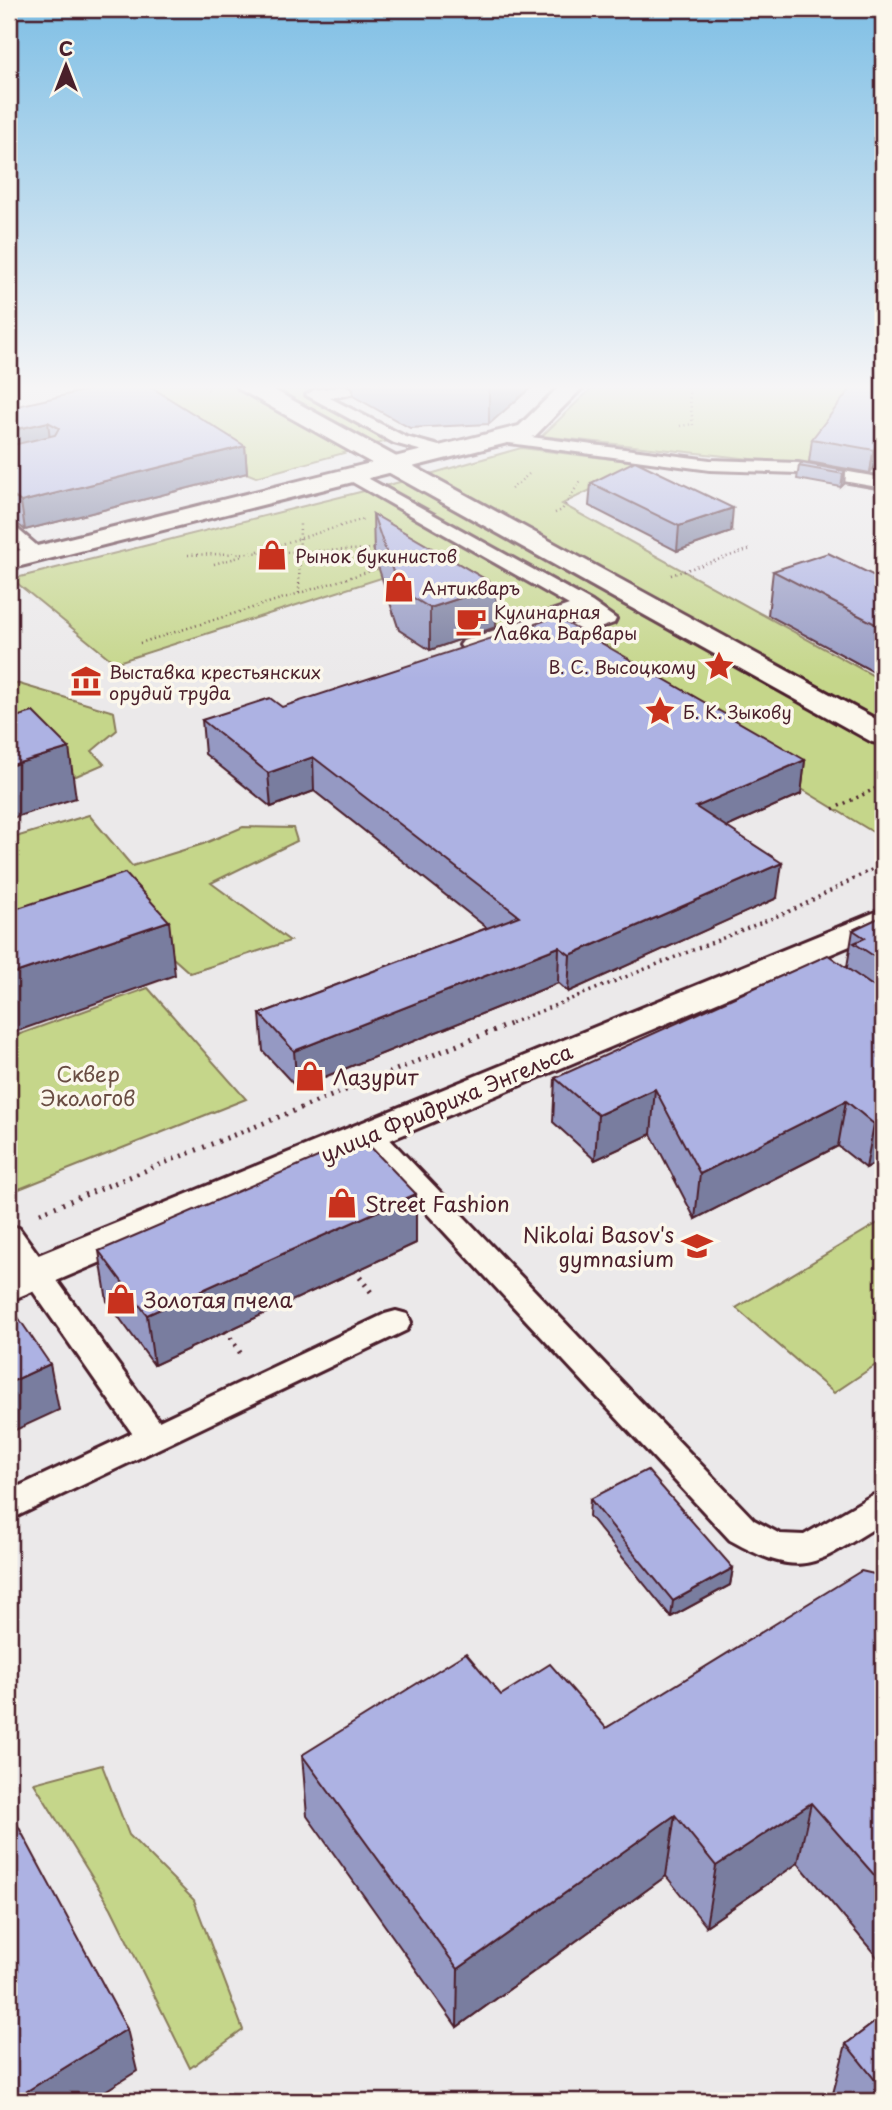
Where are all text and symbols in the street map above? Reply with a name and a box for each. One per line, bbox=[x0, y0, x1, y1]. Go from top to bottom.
north arrow bbox=[32, 32, 102, 102]
text: С bbox=[59, 34, 73, 62]
shop icon: Рынок букинистов bbox=[255, 538, 289, 572]
place label: Рынок букинистов bbox=[295, 542, 457, 569]
shop icon: Антикваръ bbox=[382, 570, 416, 604]
place label: Антикваръ bbox=[422, 574, 520, 601]
place label: Кулинарная Лавка Варвары bbox=[494, 598, 637, 646]
cafe icon: Кулинарная Лавка Варвары bbox=[454, 604, 488, 638]
place icon: В. С. Высоцкому bbox=[702, 649, 736, 683]
place label: В. С. Высоцкому bbox=[548, 653, 696, 680]
place label: Выставка крестьянских орудий труда bbox=[109, 658, 321, 706]
museum icon: Выставка крестьянских орудий труда bbox=[69, 664, 103, 698]
place icon: Б. К. Зыкову bbox=[643, 694, 677, 728]
place label: Б. К. Зыкову bbox=[683, 698, 792, 725]
street label: улица Фридриха Энгельса bbox=[315, 1034, 577, 1170]
park label: Сквер Экологов bbox=[41, 1057, 135, 1113]
shop icon: Лазурит bbox=[293, 1059, 327, 1093]
place label: Лазурит bbox=[333, 1060, 419, 1092]
shop icon: Street Fashion bbox=[325, 1186, 359, 1220]
place label: Street Fashion bbox=[365, 1187, 510, 1219]
place label: Nikolai Basov's gymnasium bbox=[523, 1218, 674, 1274]
school or university icon: Nikolai Basov's gymnasium bbox=[680, 1229, 714, 1263]
shop icon: Золотая пчела bbox=[104, 1282, 138, 1316]
place label: Золотая пчела bbox=[144, 1283, 292, 1315]

